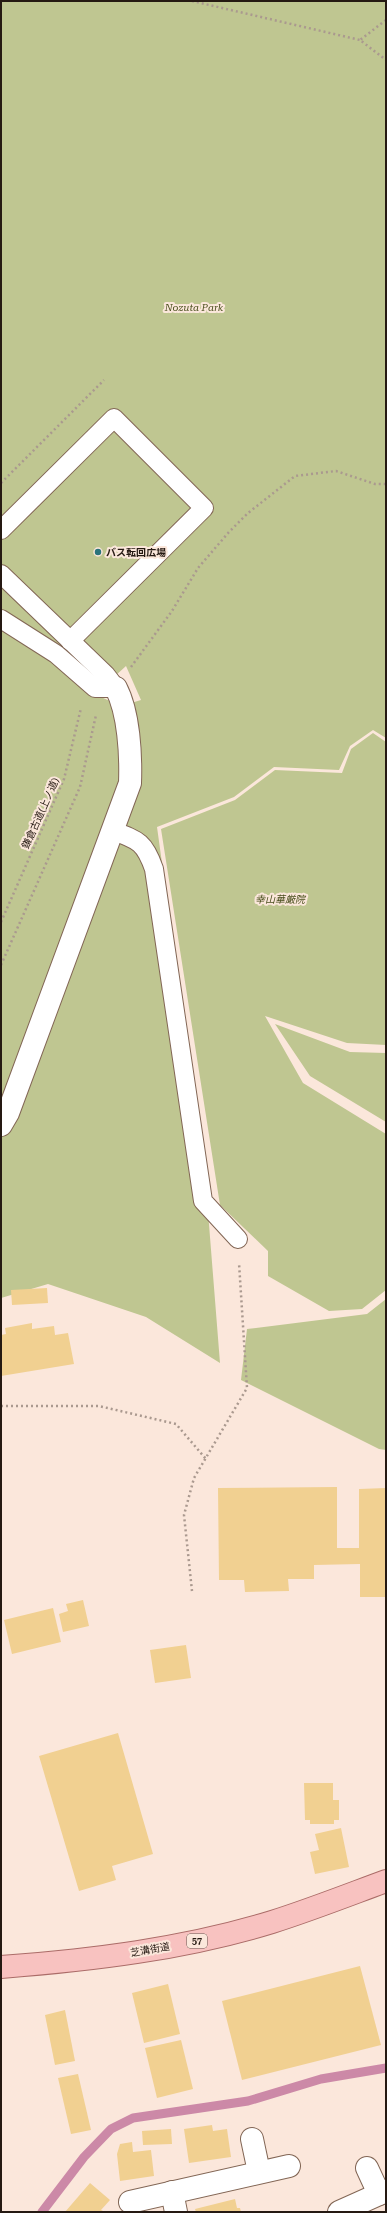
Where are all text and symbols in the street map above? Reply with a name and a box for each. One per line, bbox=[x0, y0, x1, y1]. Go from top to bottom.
park label: Nozuta Park bbox=[164, 302, 224, 313]
marker: バス転回広場 bbox=[93, 547, 103, 557]
place label: バス転回広場 bbox=[106, 547, 166, 558]
street label: 鎌倉古道(上ノ道) bbox=[20, 776, 61, 850]
park label: 幸山華厳院 bbox=[255, 894, 307, 905]
road number: 57 bbox=[187, 1934, 207, 1948]
street label: 芝溝街道 bbox=[129, 1941, 171, 1958]

